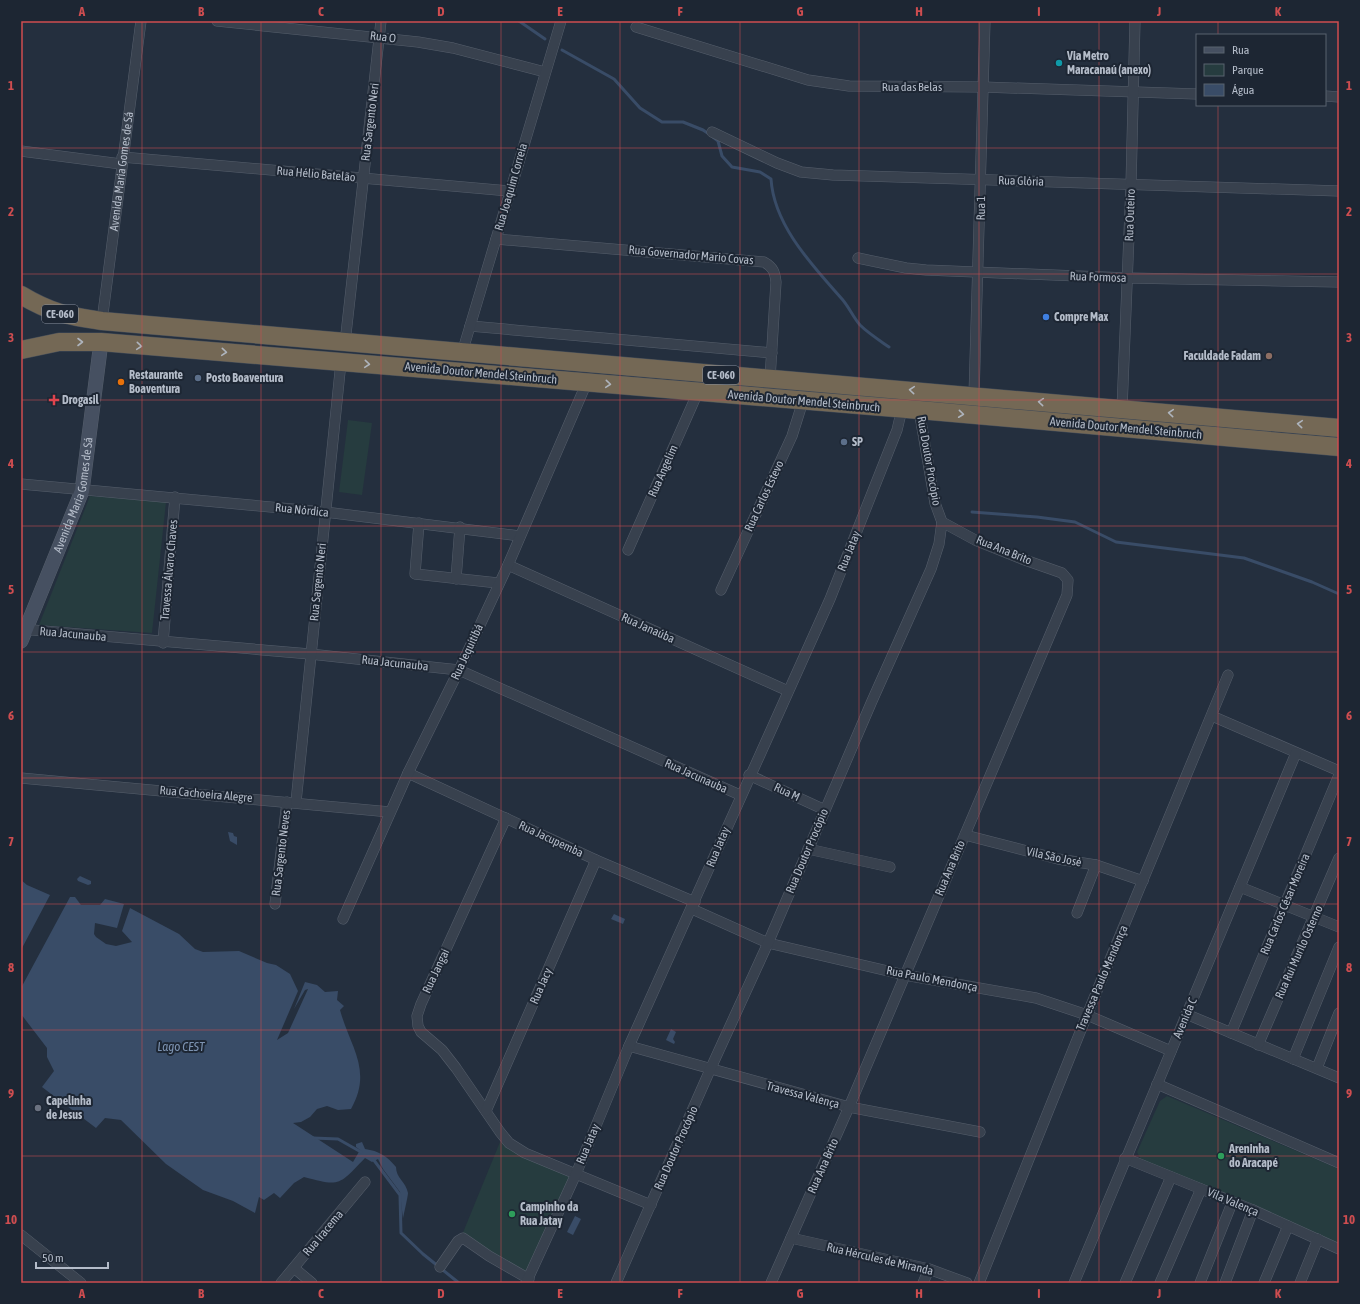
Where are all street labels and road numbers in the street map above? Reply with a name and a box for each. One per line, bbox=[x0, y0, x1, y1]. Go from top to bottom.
street label: Rua O bbox=[369, 28, 397, 46]
street label: Rua das Belas bbox=[882, 80, 942, 94]
street label: Rua Sargento Neri bbox=[358, 82, 382, 162]
street label: Avenida Maria Gomes de Sá bbox=[107, 111, 136, 232]
street label: Rua Joaquim Correia bbox=[492, 142, 530, 232]
street label: Rua Hélio Batelão bbox=[276, 164, 356, 184]
street label: Rua Glória bbox=[998, 173, 1044, 189]
street label: Rua Outeiro bbox=[1122, 188, 1138, 242]
street label: Rua 1 bbox=[974, 195, 988, 220]
street label: Rua Governador Mario Covas bbox=[628, 243, 754, 267]
street label: Rua Formosa bbox=[1069, 269, 1127, 285]
road number: CE-060 bbox=[42, 305, 78, 323]
street label: Avenida Doutor Mendel Steinbruch bbox=[404, 359, 558, 387]
road number: CE-060 bbox=[703, 366, 739, 384]
street label: Avenida Doutor Mendel Steinbruch bbox=[727, 387, 881, 415]
street label: Avenida Doutor Mendel Steinbruch bbox=[1049, 414, 1203, 442]
street label: Rua Doutor Procópio bbox=[914, 415, 944, 507]
street label: Avenida Maria Gomes de Sá bbox=[51, 436, 96, 555]
street label: Rua Angelim bbox=[645, 443, 681, 499]
street label: Rua Carlos Estevo bbox=[741, 458, 787, 534]
street label: Rua Nórdica bbox=[275, 500, 329, 520]
street label: Travessa Álvaro Chaves bbox=[158, 519, 180, 621]
street label: Rua Jatay bbox=[835, 529, 863, 573]
street label: Rua Ana Brito bbox=[974, 532, 1034, 568]
street label: Rua Sargento Neri bbox=[307, 542, 329, 622]
street label: Rua Janaúba bbox=[619, 610, 677, 646]
street label: Rua Jequitibá bbox=[448, 622, 486, 682]
street label: Rua Jacunauba bbox=[39, 624, 107, 644]
street label: Rua Jacunauba bbox=[361, 653, 429, 673]
street label: Rua Jacunauba bbox=[662, 756, 730, 796]
street label: Rua M bbox=[772, 780, 802, 804]
street label: Rua Cachoeira Alegre bbox=[159, 783, 253, 805]
street label: Rua Doutor Procópio bbox=[783, 806, 831, 895]
street label: Rua Sargento Neves bbox=[269, 809, 293, 897]
street label: Rua Jacupemba bbox=[516, 818, 586, 860]
street label: Rua Jatay bbox=[703, 825, 733, 869]
street label: Rua Ana Brito bbox=[932, 838, 968, 898]
street label: Vila São Josè bbox=[1025, 844, 1083, 870]
street label: Rua Carlos César Moreira bbox=[1257, 851, 1313, 957]
street label: Rua Rui Murilo Osterno bbox=[1272, 903, 1326, 1001]
street label: Travessa Paulo Mendonça bbox=[1073, 923, 1131, 1033]
street label: Rua Jangai bbox=[420, 947, 452, 995]
street label: Rua Paulo Mendonça bbox=[885, 963, 979, 995]
street label: Rua Jacy bbox=[527, 966, 555, 1006]
street label: Avenida C bbox=[1170, 995, 1200, 1041]
street label: Travessa Valença bbox=[765, 1079, 841, 1111]
street label: Rua Doutor Procópio bbox=[651, 1103, 701, 1192]
street label: Rua Jatay bbox=[573, 1122, 603, 1166]
street label: Rua Ana Brito bbox=[805, 1136, 842, 1196]
street label: Vila Valença bbox=[1205, 1185, 1261, 1219]
street label: Rua Iracema bbox=[300, 1207, 346, 1259]
street label: Rua Hércules de Miranda bbox=[825, 1240, 935, 1278]

